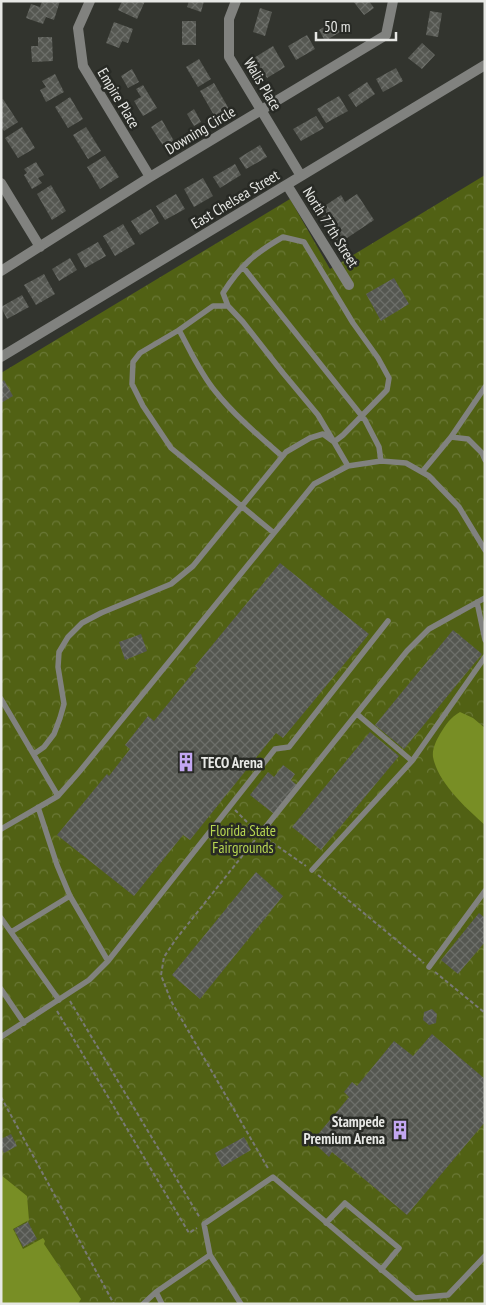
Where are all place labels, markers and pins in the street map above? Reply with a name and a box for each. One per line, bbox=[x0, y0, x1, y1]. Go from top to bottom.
building icon: TECO Arena bbox=[175, 751, 197, 773]
place label: TECO Arena bbox=[201, 753, 263, 772]
place label: Stampede Premium Arena bbox=[304, 1112, 385, 1148]
building icon: Stampede Premium Arena bbox=[389, 1119, 411, 1141]

